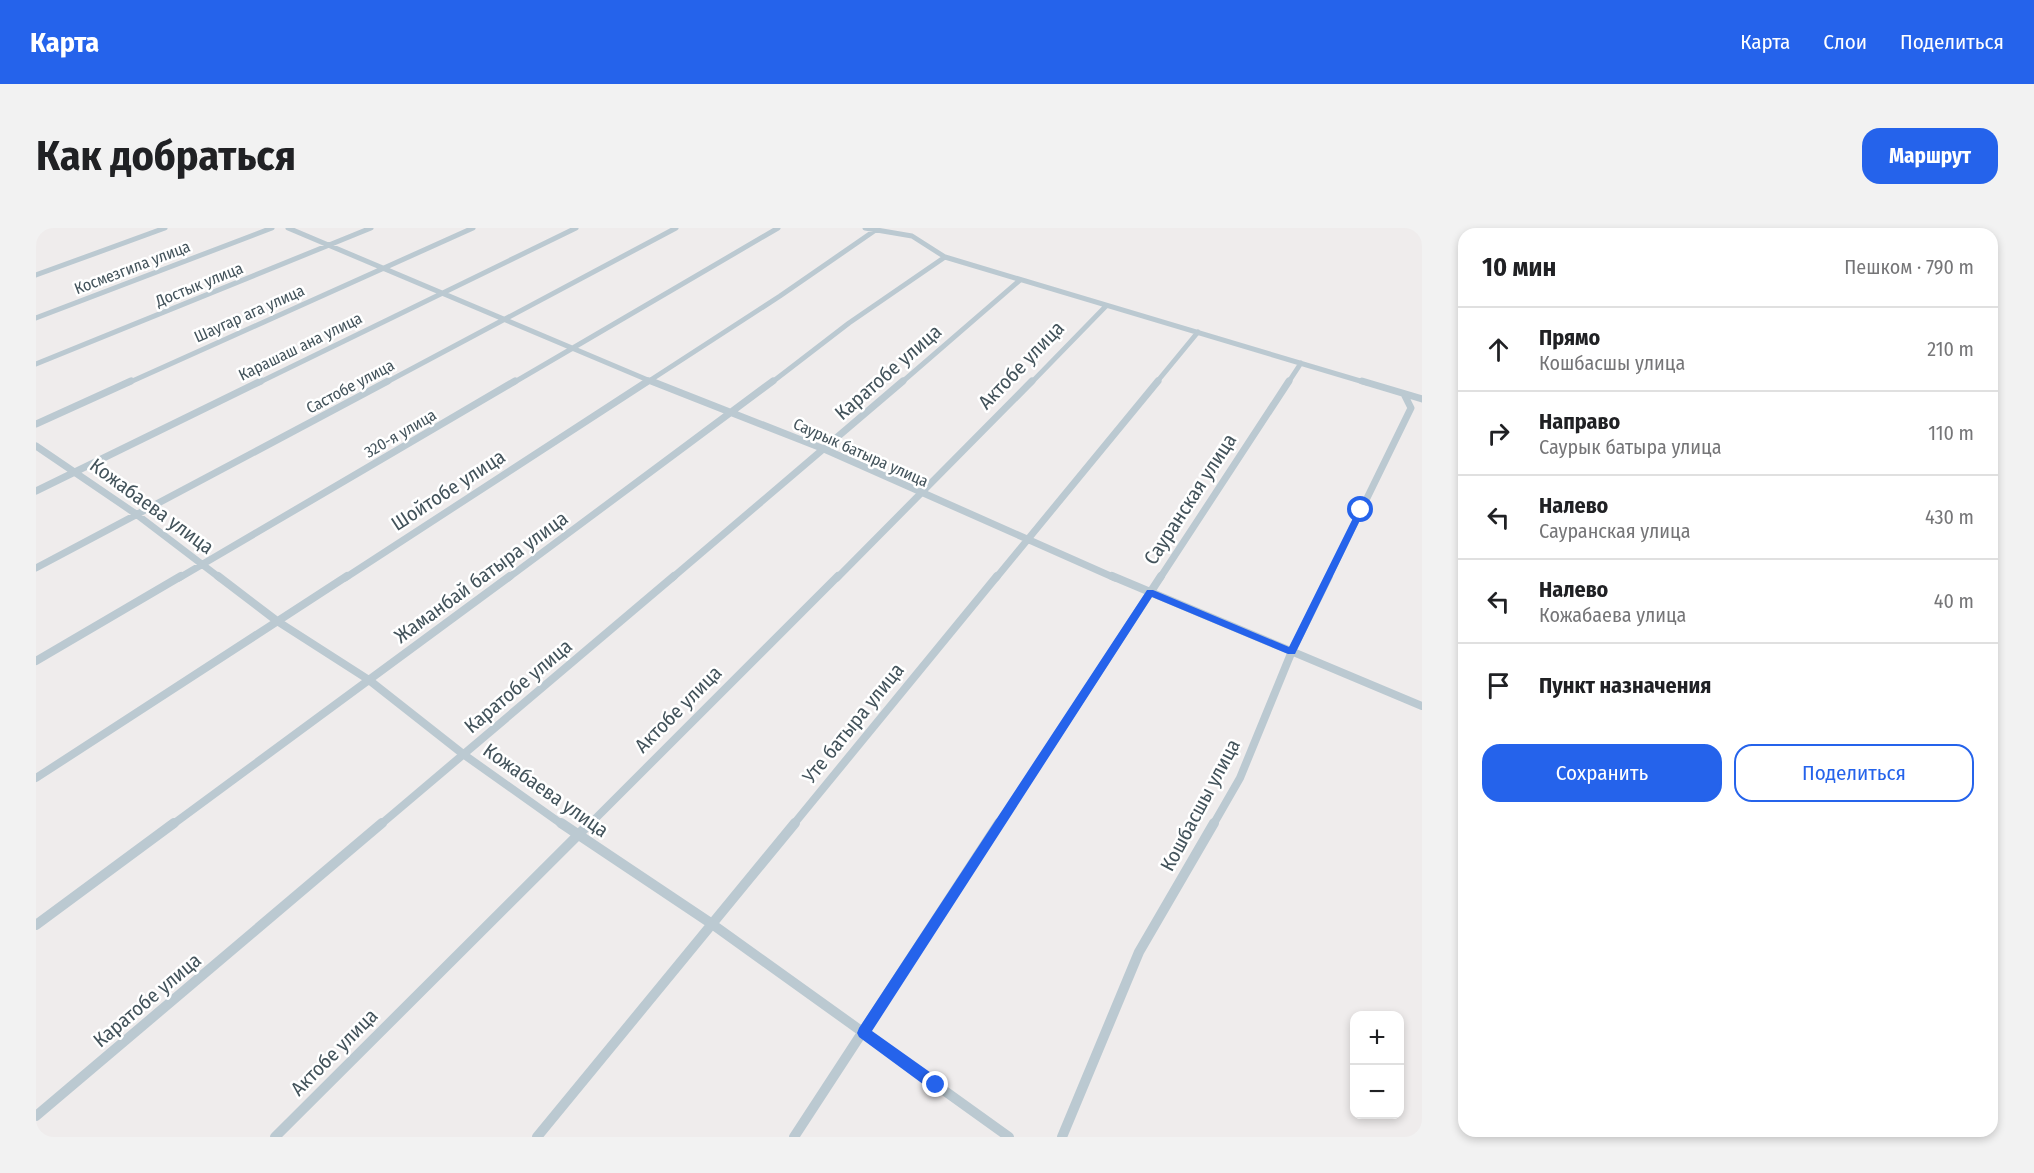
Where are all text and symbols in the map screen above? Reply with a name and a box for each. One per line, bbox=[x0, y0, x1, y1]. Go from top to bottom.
text: Карта bbox=[30, 26, 99, 59]
text: Карта bbox=[1740, 29, 1790, 55]
text: Слои bbox=[1823, 29, 1867, 55]
text: Поделиться bbox=[1900, 29, 2004, 55]
button: Маршрут bbox=[1862, 128, 1998, 184]
text: Как добраться bbox=[36, 131, 296, 181]
street label: Космезгила улица bbox=[72, 237, 193, 298]
text: 10 мин bbox=[1482, 252, 1556, 283]
text: Пешком · 790 m bbox=[1844, 255, 1974, 279]
street label: Достык улица bbox=[152, 258, 246, 311]
street label: Шаугар ага улица bbox=[191, 281, 307, 346]
street label: Карашаш ана улица bbox=[235, 308, 365, 385]
street label: Актобе улица bbox=[973, 316, 1069, 414]
street label: Каратобе улица bbox=[830, 319, 946, 425]
text: Прямо bbox=[1539, 324, 1600, 351]
icon: ahead bbox=[1482, 333, 1515, 366]
text: 210 m bbox=[1927, 337, 1974, 361]
text: Кошбасшы улица bbox=[1539, 351, 1685, 375]
street label: Састобе улица bbox=[303, 355, 398, 418]
street label: 320-я улица bbox=[361, 405, 440, 462]
text: Направо bbox=[1539, 408, 1620, 435]
street label: Саурык батыра улица bbox=[790, 414, 931, 491]
icon: right bbox=[1482, 417, 1515, 450]
text: 110 m bbox=[1928, 421, 1974, 445]
street label: Сауранская улица bbox=[1139, 429, 1241, 569]
text: Саурык батыра улица bbox=[1539, 435, 1721, 459]
street label: Шойтобе улица bbox=[387, 444, 509, 536]
street label: Кожабаева улица bbox=[85, 453, 219, 559]
text: Налево bbox=[1539, 492, 1608, 519]
route start bbox=[1347, 496, 1373, 522]
icon: left bbox=[1482, 501, 1515, 534]
text: 430 m bbox=[1925, 505, 1974, 529]
street label: Жаманбай батыра улица bbox=[390, 506, 572, 648]
text: Сауранская улица bbox=[1539, 519, 1690, 543]
text: Налево bbox=[1539, 576, 1608, 603]
icon: left bbox=[1482, 585, 1515, 618]
text: 40 m bbox=[1934, 589, 1974, 613]
text: Кожабаева улица bbox=[1539, 603, 1686, 627]
street label: Каратобе улица bbox=[459, 634, 577, 738]
street label: Уте батыра улица bbox=[797, 658, 909, 789]
street label: Актобе улица bbox=[630, 661, 726, 757]
icon: arrive bbox=[1482, 669, 1515, 702]
text: Пункт назначения bbox=[1539, 672, 1711, 699]
street label: Кошбасшы улица bbox=[1155, 735, 1245, 875]
street label: Кожабаева улица bbox=[479, 738, 613, 842]
button: Сохранить bbox=[1482, 744, 1722, 802]
button: Поделиться bbox=[1734, 744, 1974, 802]
street label: Каратобе улица bbox=[88, 948, 206, 1052]
street label: Актобе улица bbox=[286, 1004, 382, 1100]
map controls bbox=[1350, 1011, 1404, 1119]
button: + bbox=[1350, 1011, 1404, 1065]
button: − bbox=[1350, 1065, 1404, 1119]
route end bbox=[922, 1071, 948, 1097]

